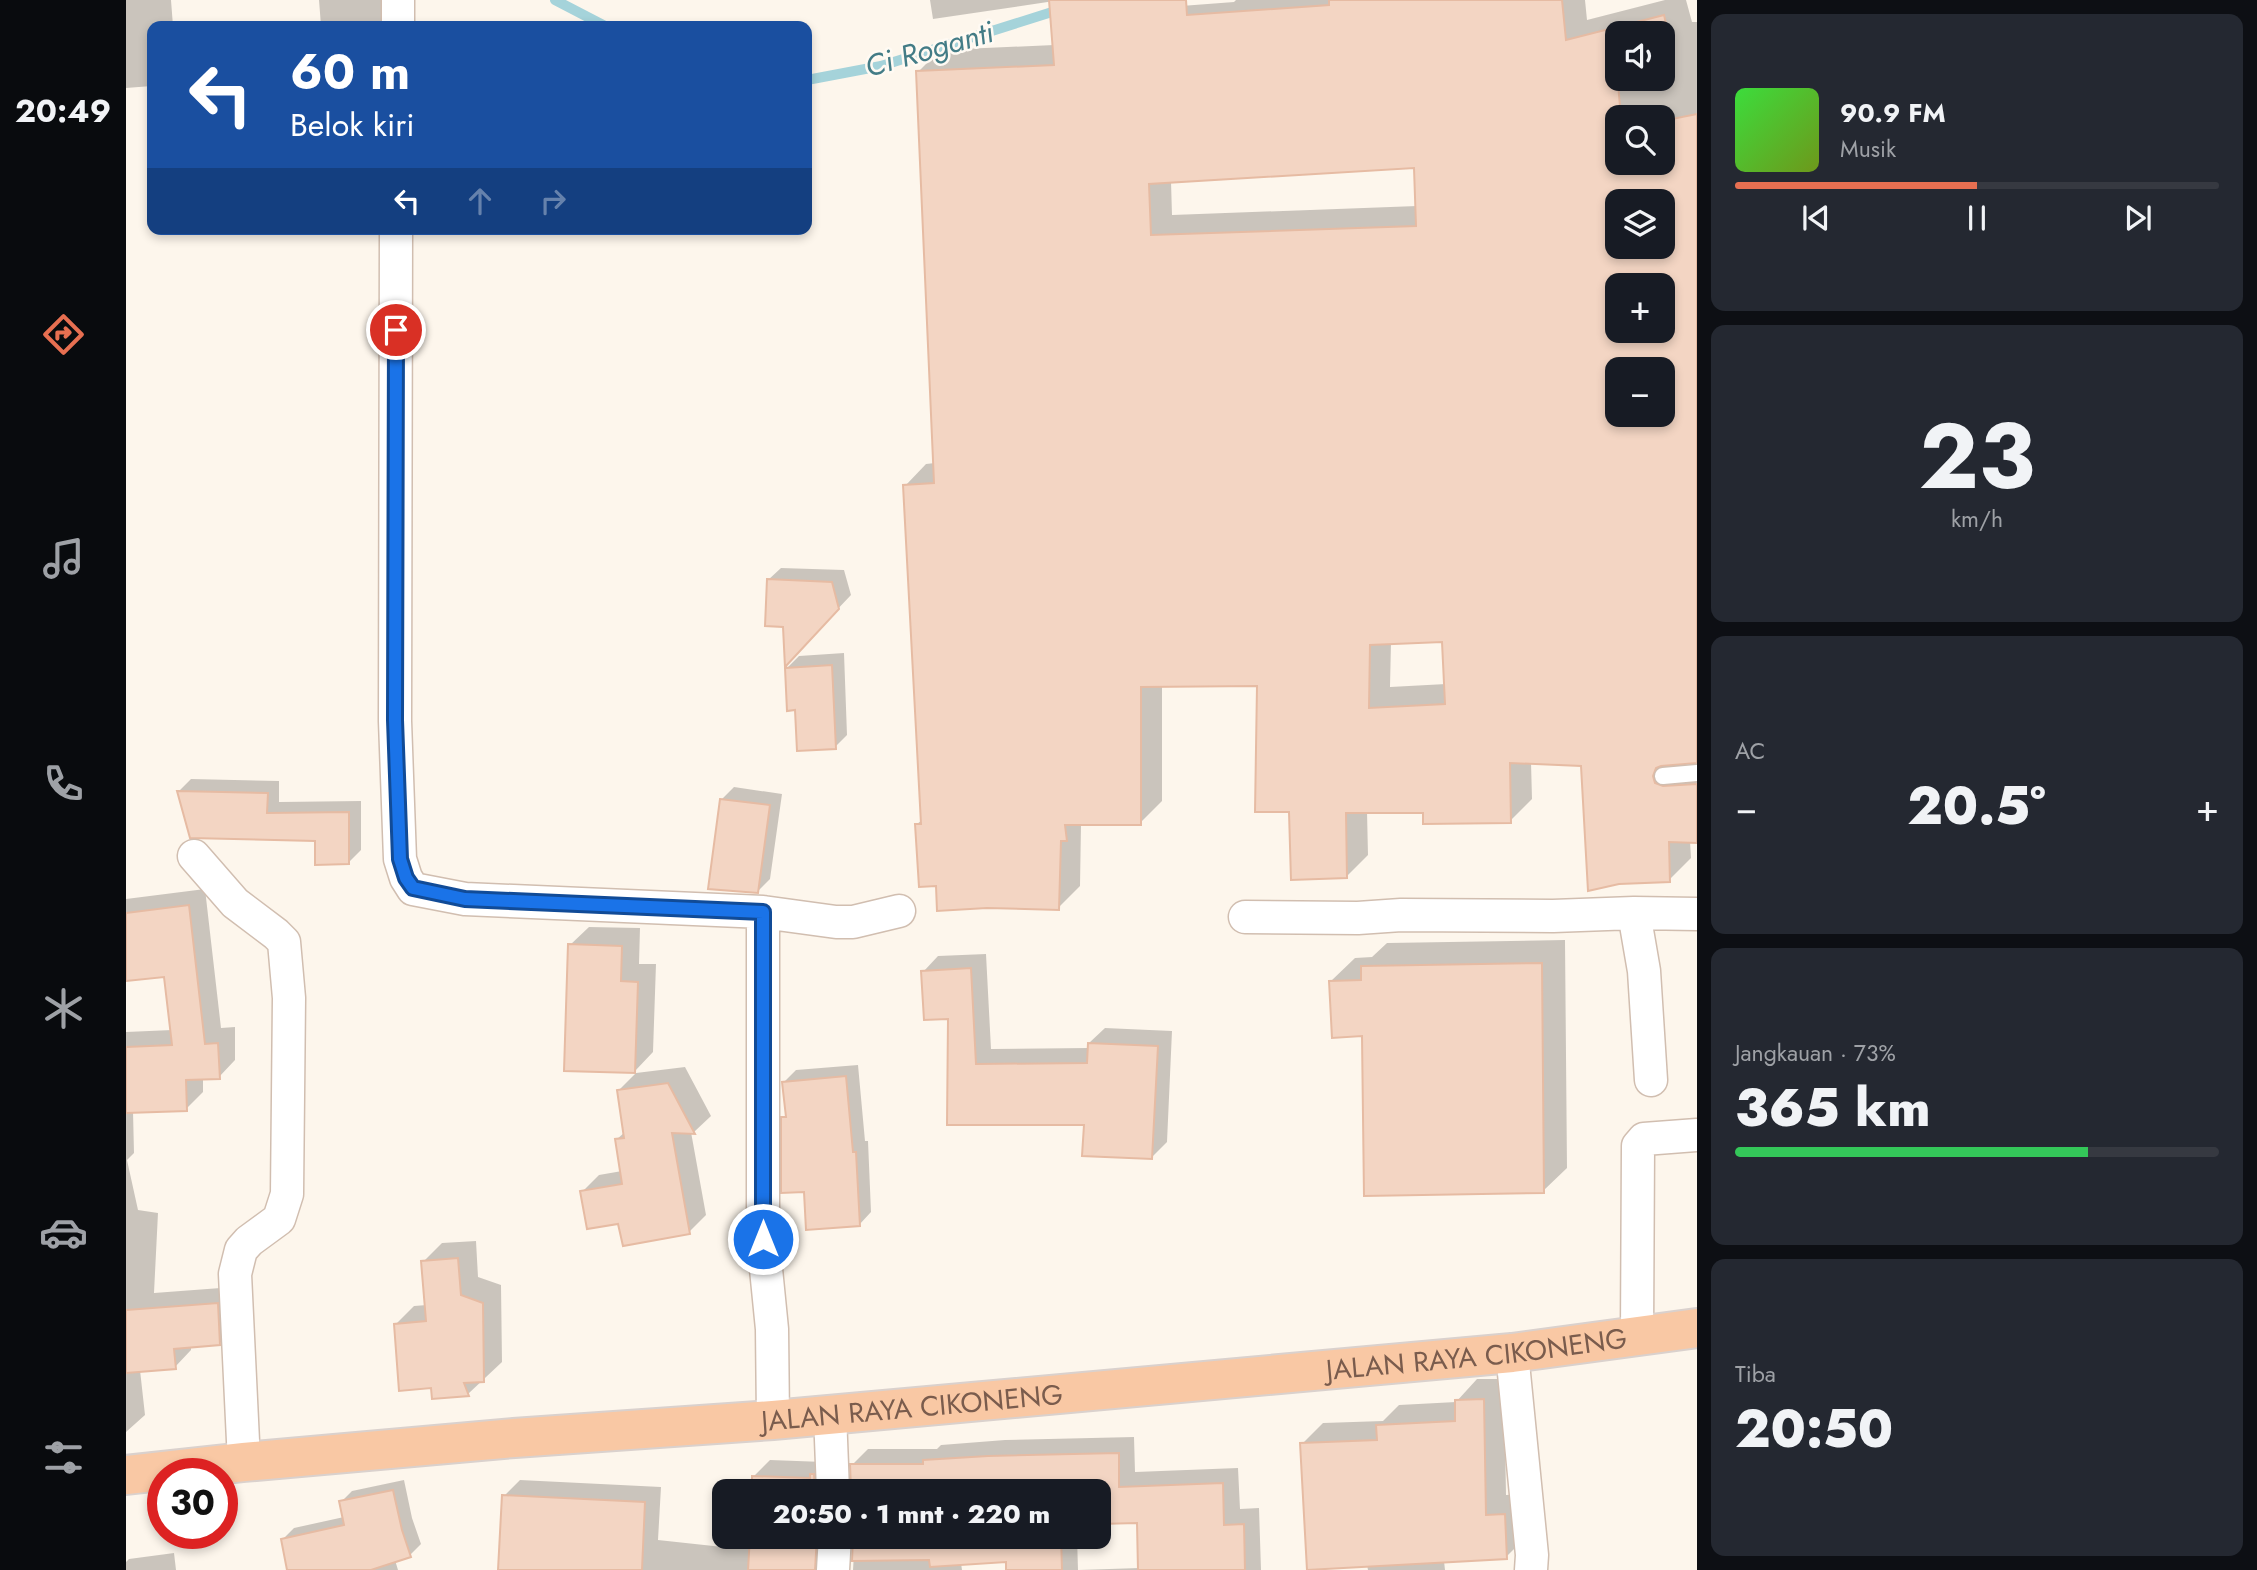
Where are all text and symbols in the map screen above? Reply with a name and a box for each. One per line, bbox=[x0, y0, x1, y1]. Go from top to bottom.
water label: Ci Roganti bbox=[860, 10, 999, 88]
map controls bbox=[1605, 21, 1675, 427]
button: sound bbox=[1605, 21, 1675, 91]
text: 60 m bbox=[290, 37, 410, 107]
icon: left bbox=[175, 49, 266, 140]
text: 20:49 bbox=[15, 88, 111, 134]
text: 90.9 FM bbox=[1840, 94, 1946, 132]
text: Belok kiri bbox=[290, 102, 415, 148]
button: search bbox=[1605, 105, 1675, 175]
text: Musik bbox=[1840, 132, 1896, 166]
icon: left bbox=[388, 182, 426, 220]
icon: ahead bbox=[461, 182, 499, 220]
icon: right bbox=[534, 182, 572, 220]
button: layers bbox=[1605, 189, 1675, 259]
icon: previous bbox=[1797, 199, 1835, 237]
icon: pause bbox=[1958, 199, 1996, 237]
icon: next bbox=[2119, 199, 2157, 237]
button: + bbox=[1605, 273, 1675, 343]
pin bbox=[366, 300, 426, 360]
icon: directions bbox=[39, 310, 88, 359]
icon: arrive bbox=[377, 311, 415, 349]
button: − bbox=[1605, 357, 1675, 427]
text: 23 bbox=[1919, 391, 2035, 522]
text: km/h bbox=[1951, 502, 2003, 536]
icon: music bbox=[39, 534, 88, 583]
text: AC bbox=[1735, 734, 1765, 768]
icon: phone bbox=[39, 759, 88, 808]
text: 20.5° bbox=[1907, 768, 2046, 844]
text: − bbox=[1735, 780, 1757, 835]
text: + bbox=[2196, 780, 2219, 835]
icon: climate bbox=[39, 984, 88, 1033]
text: Jangkauan · 73% bbox=[1735, 1036, 1896, 1070]
text: 365 km bbox=[1735, 1070, 1930, 1146]
position arrow bbox=[726, 1202, 800, 1276]
icon: car bbox=[39, 1208, 88, 1257]
street label: JALAN RAYA CIKONENG bbox=[1320, 1317, 1629, 1391]
text: Tiba bbox=[1735, 1357, 1776, 1391]
street label: JALAN RAYA CIKONENG bbox=[756, 1373, 1064, 1442]
text: 20:50 bbox=[1735, 1391, 1893, 1467]
icon: filters bbox=[39, 1433, 88, 1482]
speed limit sign: 30 bbox=[147, 1458, 238, 1549]
text: 20:50 · 1 mnt · 220 m bbox=[773, 1495, 1050, 1533]

